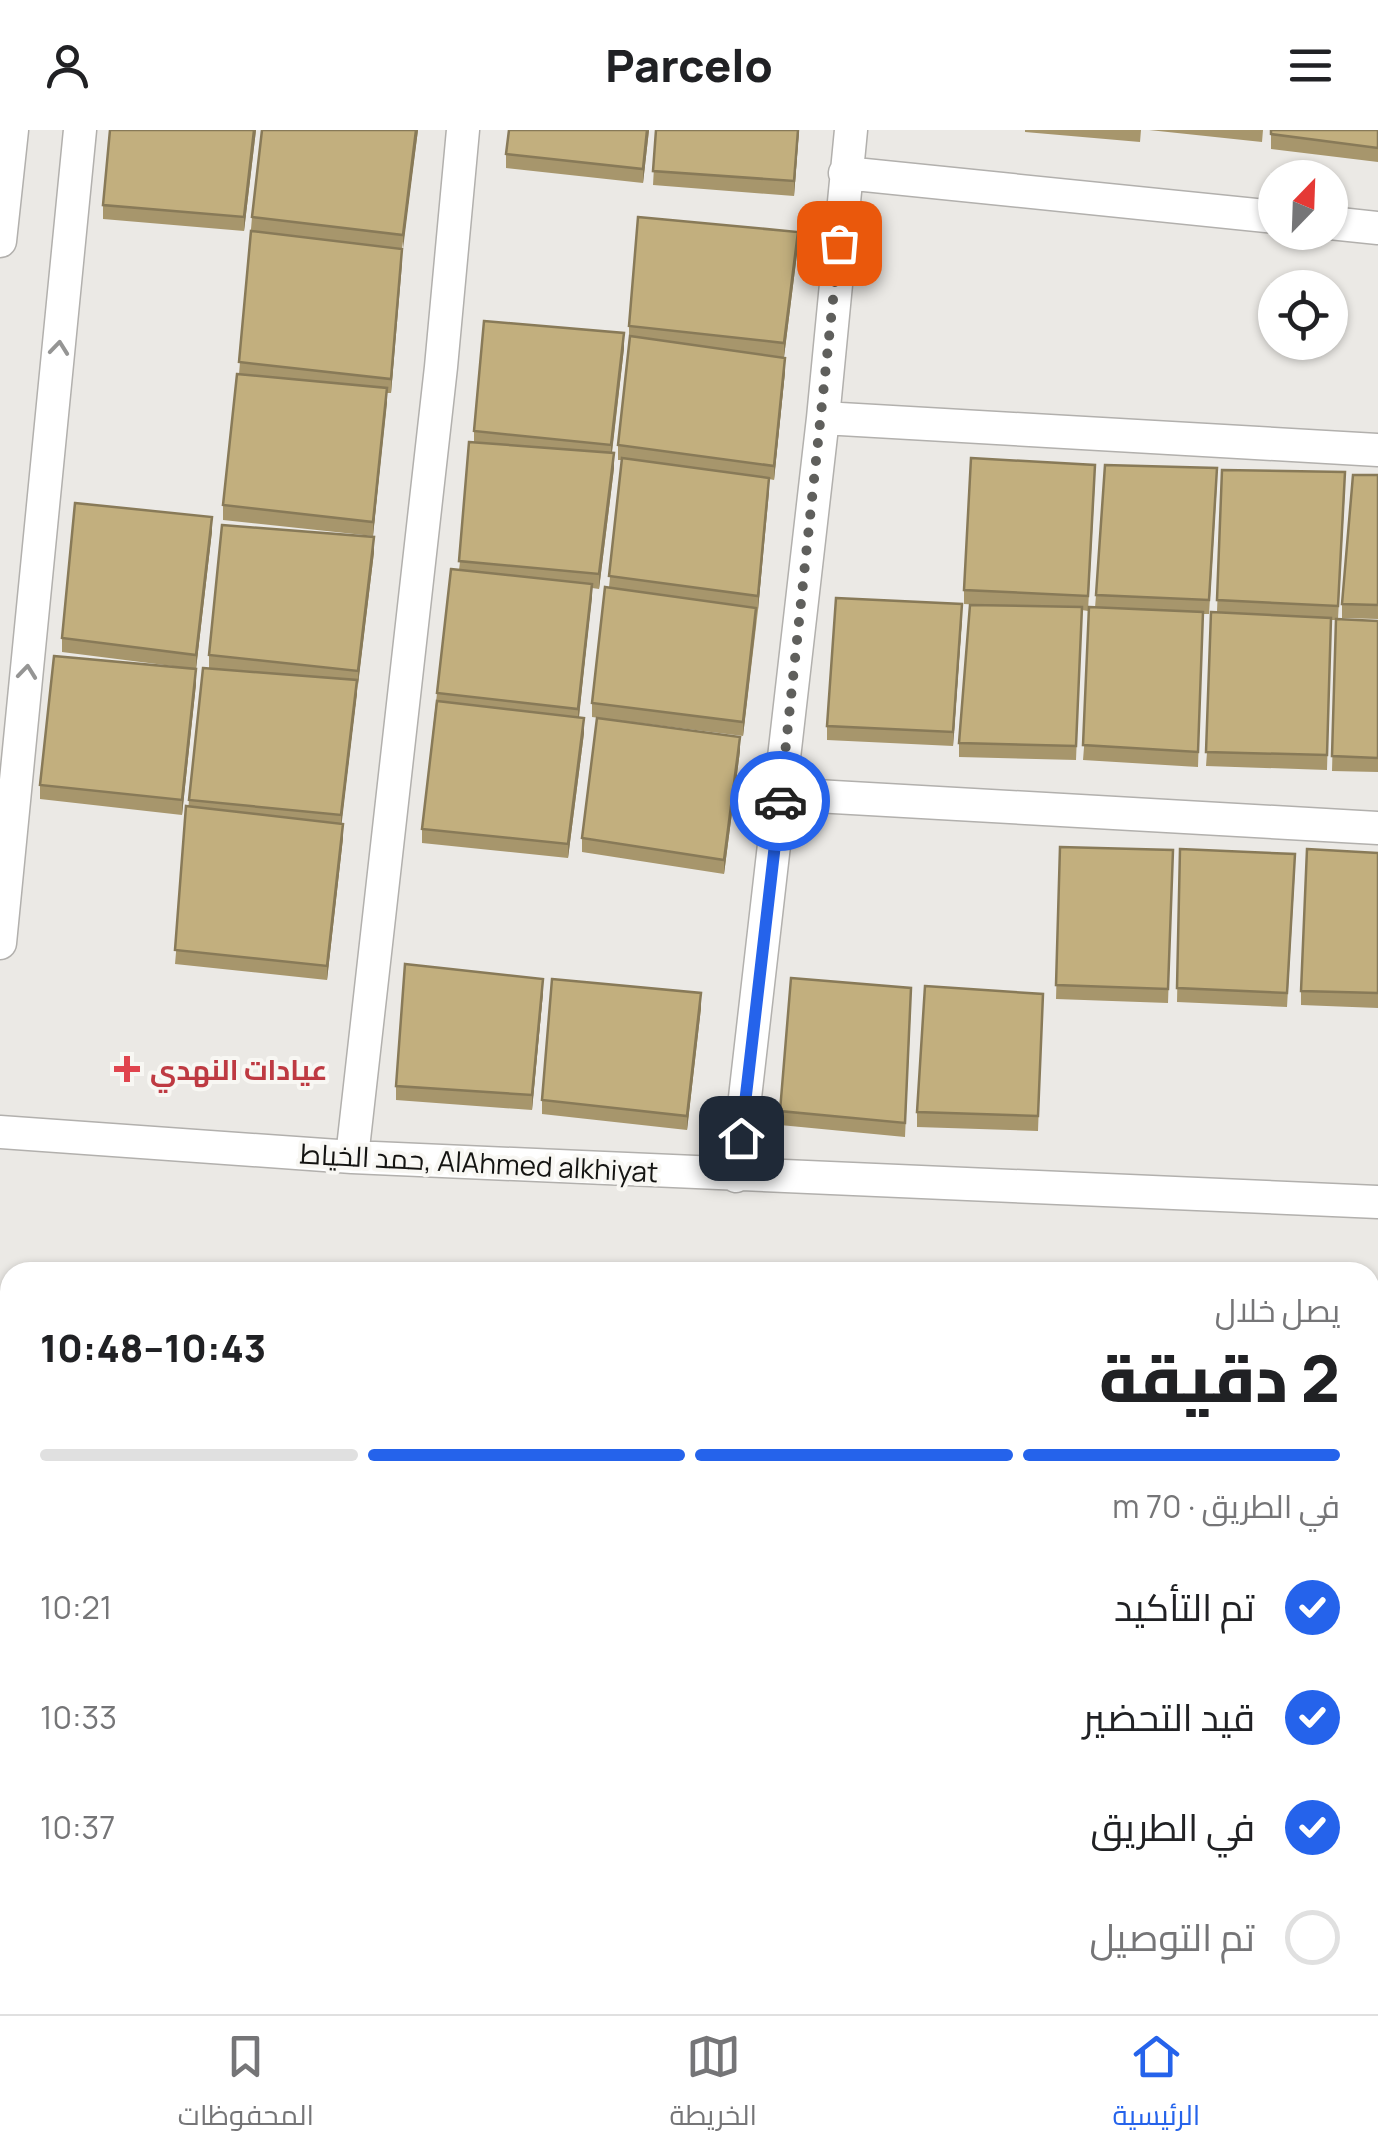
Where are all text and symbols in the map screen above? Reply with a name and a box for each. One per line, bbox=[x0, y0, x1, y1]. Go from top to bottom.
text: Parcelo bbox=[605, 34, 773, 96]
icon: person bbox=[40, 38, 95, 93]
icon: menu bbox=[1283, 38, 1338, 93]
north arrow bbox=[1258, 160, 1348, 250]
map controls bbox=[1258, 160, 1348, 360]
pin bbox=[797, 201, 882, 286]
icon: bag bbox=[812, 216, 867, 271]
button: locate bbox=[1258, 270, 1348, 360]
one-way arrow bbox=[47, 340, 69, 356]
one-way arrow bbox=[15, 663, 37, 679]
courier bbox=[730, 751, 830, 851]
icon: car bbox=[753, 774, 808, 829]
place label: عيادات النهدي bbox=[150, 1050, 328, 1093]
marker: عيادات النهدي bbox=[114, 1056, 140, 1082]
pin bbox=[699, 1096, 784, 1181]
icon: home bbox=[714, 1111, 769, 1166]
street label: حمد الخياط, AlAhmed alkhiyat bbox=[299, 1134, 659, 1190]
text: يصل خلال bbox=[1215, 1288, 1340, 1332]
text: 10:43–10:48 bbox=[40, 1321, 266, 1373]
text: 2 دقيقة bbox=[1099, 1333, 1340, 1422]
text: في الطريق · 70 m bbox=[1112, 1484, 1340, 1528]
text: تم التأكيد bbox=[1114, 1580, 1255, 1632]
icon: check bbox=[1285, 1580, 1340, 1635]
text: 10:21 bbox=[40, 1585, 112, 1629]
text: قيد التحضير bbox=[1083, 1690, 1255, 1742]
icon: check bbox=[1285, 1690, 1340, 1745]
text: 10:33 bbox=[40, 1695, 117, 1739]
text: في الطريق bbox=[1091, 1800, 1255, 1852]
icon: check bbox=[1285, 1800, 1340, 1855]
text: 10:37 bbox=[40, 1805, 115, 1849]
text: تم التوصيل bbox=[1090, 1910, 1255, 1962]
tab: المحفوظات bbox=[178, 2029, 314, 2141]
tab: الخريطة bbox=[670, 2029, 757, 2141]
tab: الرئيسية bbox=[1112, 2029, 1200, 2141]

